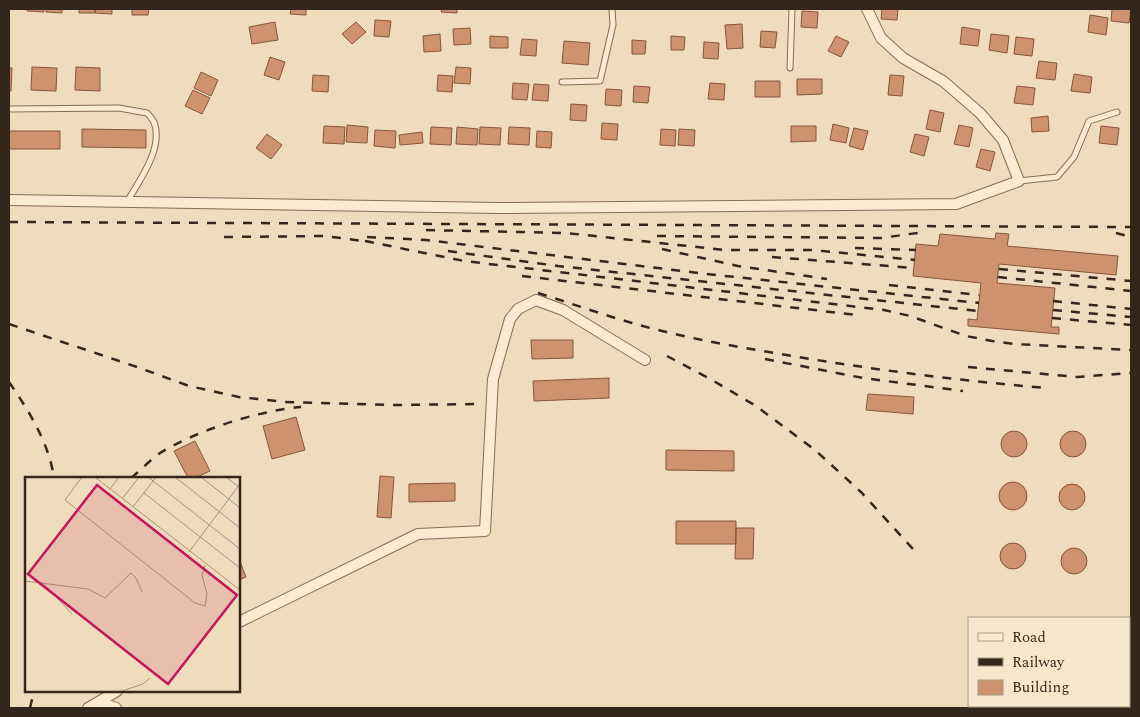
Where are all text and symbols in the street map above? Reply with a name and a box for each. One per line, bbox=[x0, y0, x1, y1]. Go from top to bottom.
inset map bbox=[25, 477, 240, 692]
legend bbox=[968, 617, 1130, 707]
text: Road bbox=[1012, 626, 1046, 649]
text: Railway bbox=[1012, 651, 1065, 674]
text: Building bbox=[1012, 676, 1069, 699]

